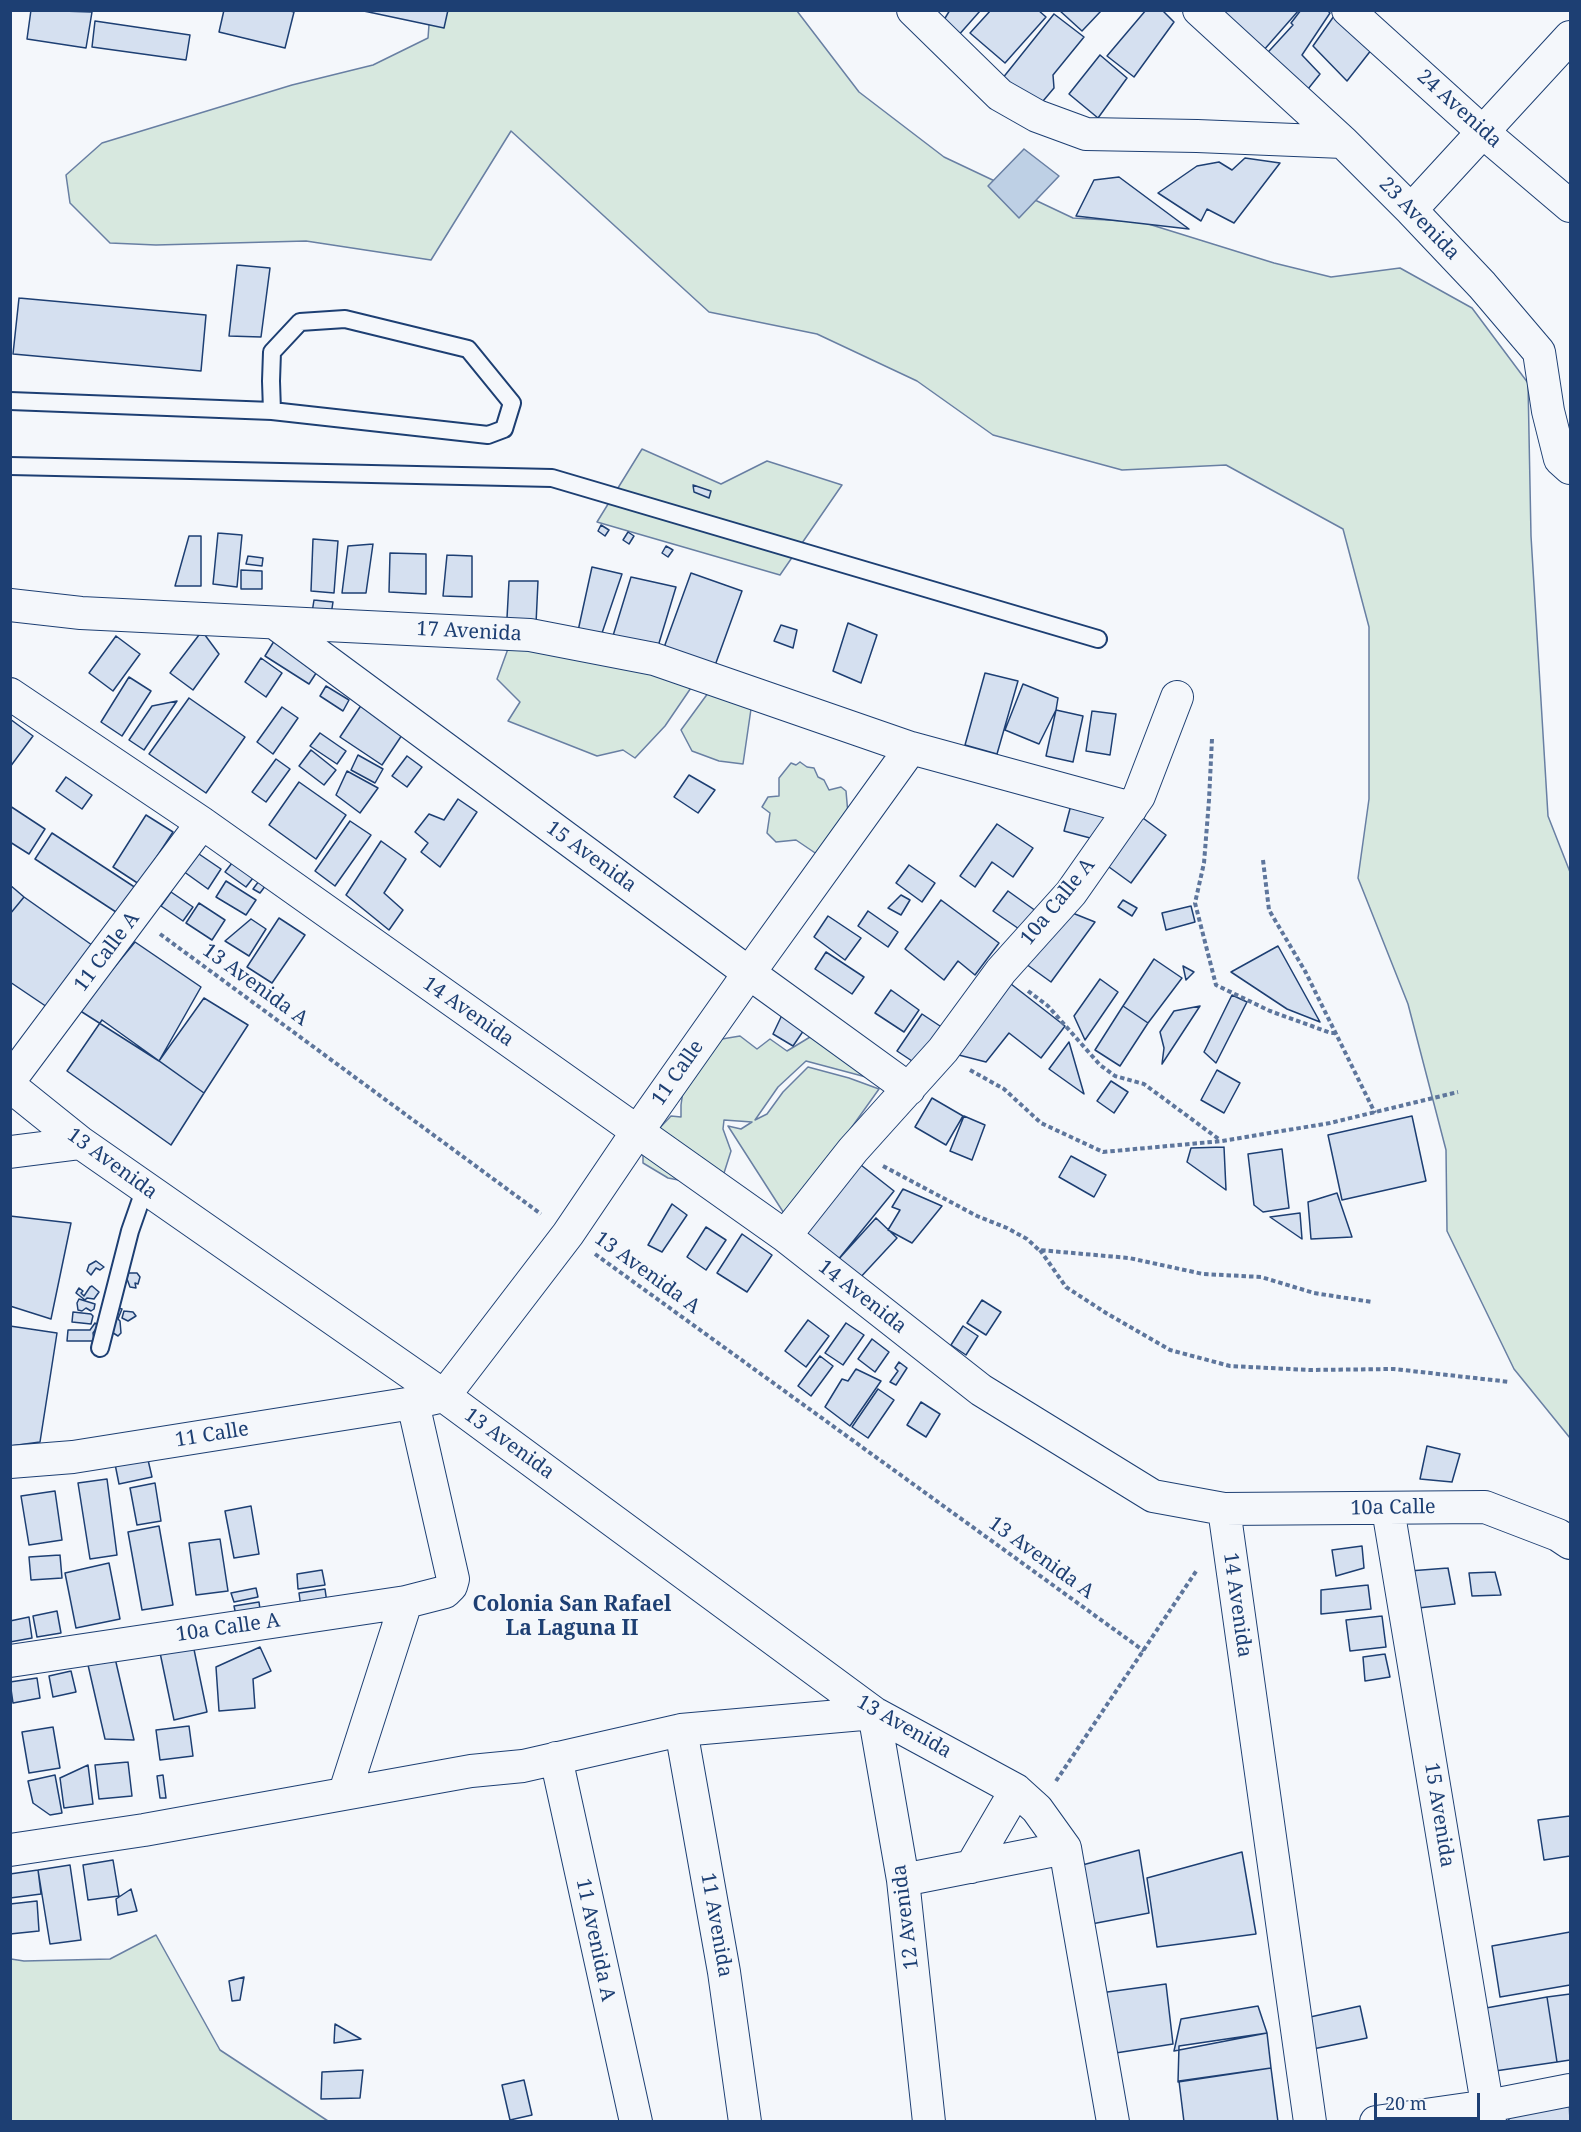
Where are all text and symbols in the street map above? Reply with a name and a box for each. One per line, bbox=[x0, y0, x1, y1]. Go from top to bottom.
street label: 24 Avenida bbox=[1412, 65, 1506, 153]
street label: 23 Avenida bbox=[1374, 173, 1464, 265]
street label: 17 Avenida bbox=[416, 617, 522, 647]
street label: 15 Avenida bbox=[541, 816, 641, 898]
street label: 10a Calle A bbox=[1016, 854, 1100, 950]
street label: 11 Calle A bbox=[69, 907, 145, 997]
street label: 13 Avenida A bbox=[197, 939, 313, 1031]
street label: 14 Avenida bbox=[418, 972, 518, 1052]
street label: 11 Calle bbox=[647, 1036, 709, 1110]
street label: 13 Avenida bbox=[62, 1123, 162, 1205]
street label: 13 Avenida A bbox=[589, 1227, 705, 1319]
street label: 14 Avenida bbox=[813, 1255, 911, 1339]
street label: 13 Avenida bbox=[459, 1403, 559, 1485]
street label: 11 Calle bbox=[173, 1417, 251, 1453]
street label: 10a Calle bbox=[1350, 1495, 1436, 1521]
street label: 13 Avenida A bbox=[983, 1512, 1099, 1604]
street label: 14 Avenida bbox=[1218, 1551, 1256, 1659]
district label: Colonia San Rafael La Laguna II bbox=[472, 1592, 672, 1642]
street label: 10a Calle A bbox=[174, 1609, 282, 1647]
street label: 13 Avenida bbox=[852, 1690, 956, 1764]
street label: 15 Avenida bbox=[1419, 1761, 1459, 1869]
street label: 12 Avenida bbox=[888, 1863, 924, 1971]
street label: 11 Avenida bbox=[695, 1871, 737, 1979]
street label: 11 Avenida A bbox=[570, 1876, 620, 2004]
scale bar bbox=[1377, 2081, 1484, 2119]
text: 20 m bbox=[1385, 2091, 1427, 2115]

